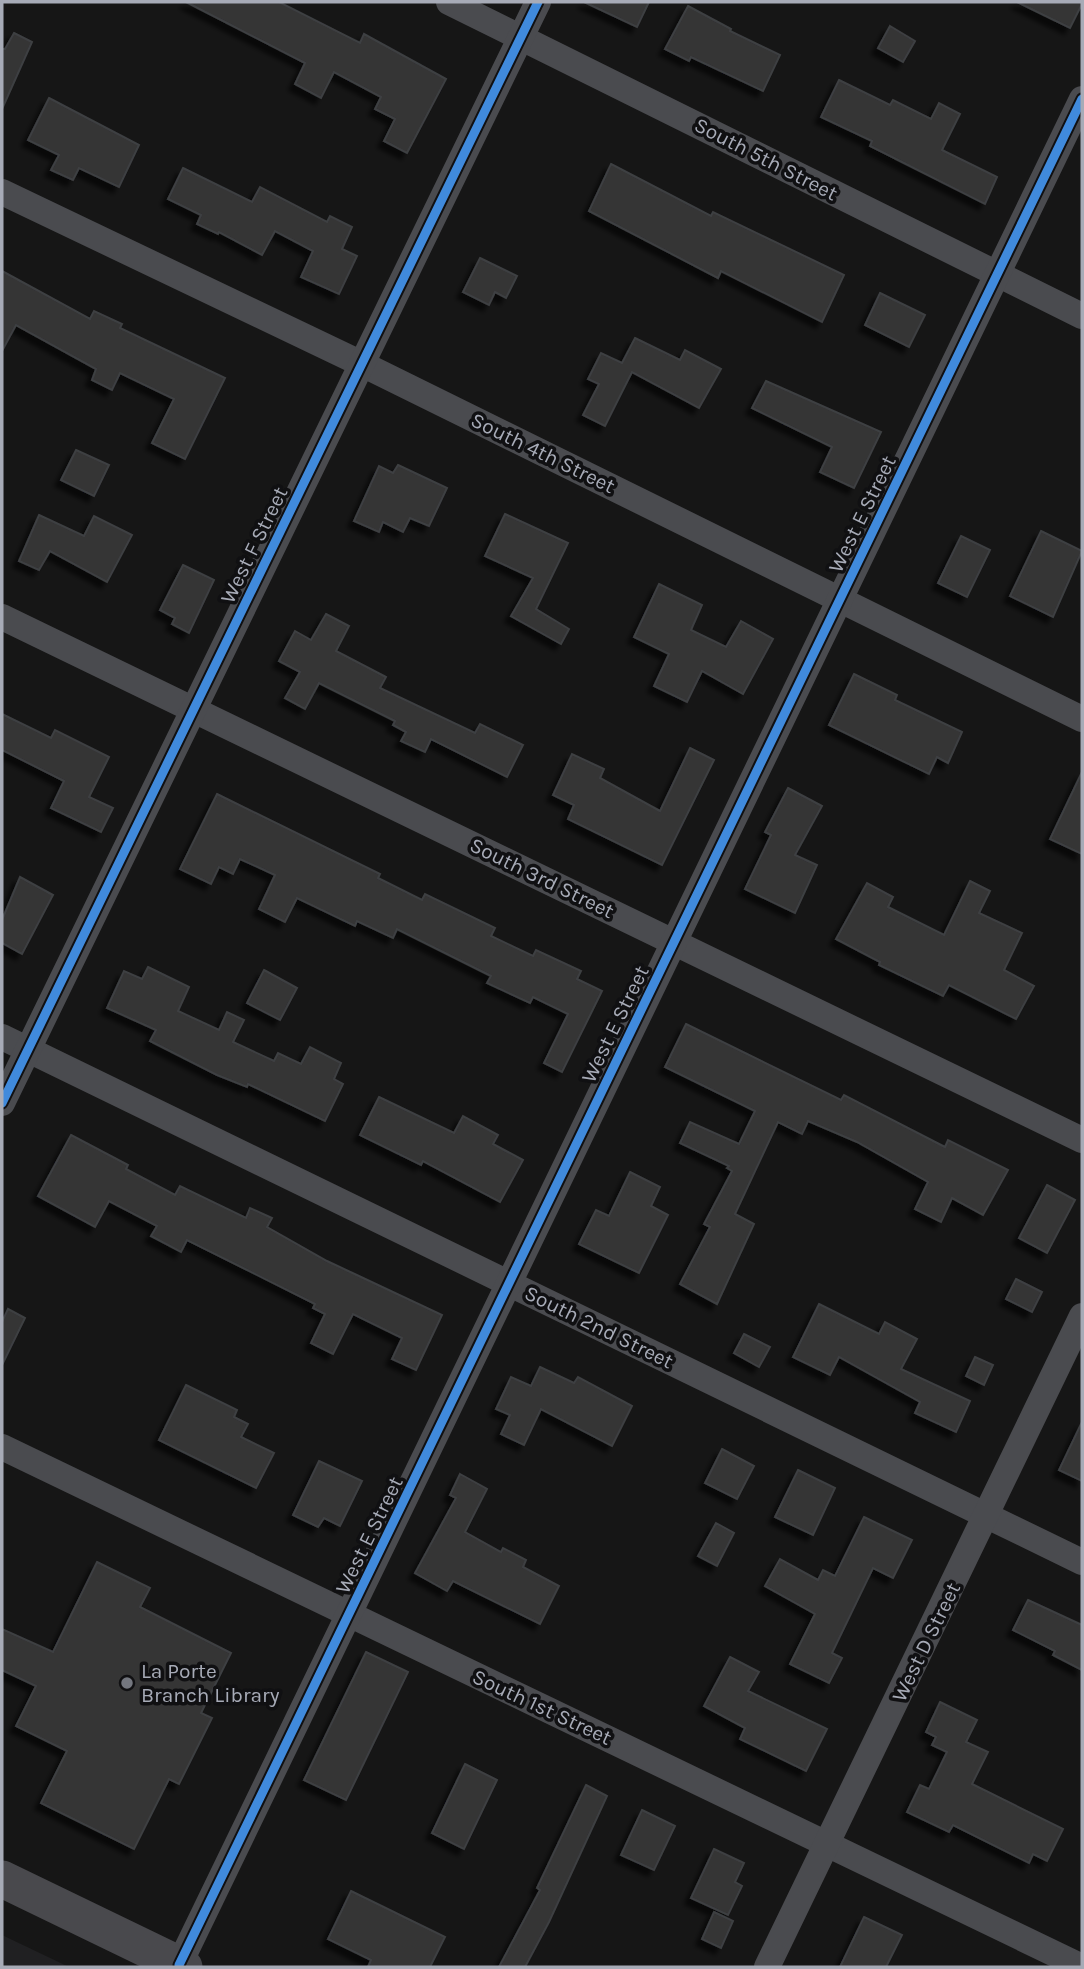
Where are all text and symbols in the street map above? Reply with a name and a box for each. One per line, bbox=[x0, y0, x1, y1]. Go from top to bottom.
street label: South 5th Street bbox=[690, 113, 842, 205]
street label: South 4th Street bbox=[467, 408, 619, 498]
street label: West E Street bbox=[823, 451, 901, 576]
street label: West F Street bbox=[215, 483, 293, 607]
street label: South 3rd Street bbox=[466, 833, 618, 923]
street label: West E Street bbox=[576, 961, 654, 1086]
street label: South 2nd Street bbox=[521, 1281, 677, 1373]
street label: West E Street bbox=[330, 1472, 408, 1597]
street label: West D Street bbox=[887, 1579, 965, 1705]
place label: La Porte Branch Library bbox=[141, 1659, 280, 1707]
street label: South 1st Street bbox=[469, 1664, 616, 1750]
marker: La Porte Branch Library bbox=[119, 1675, 135, 1691]

